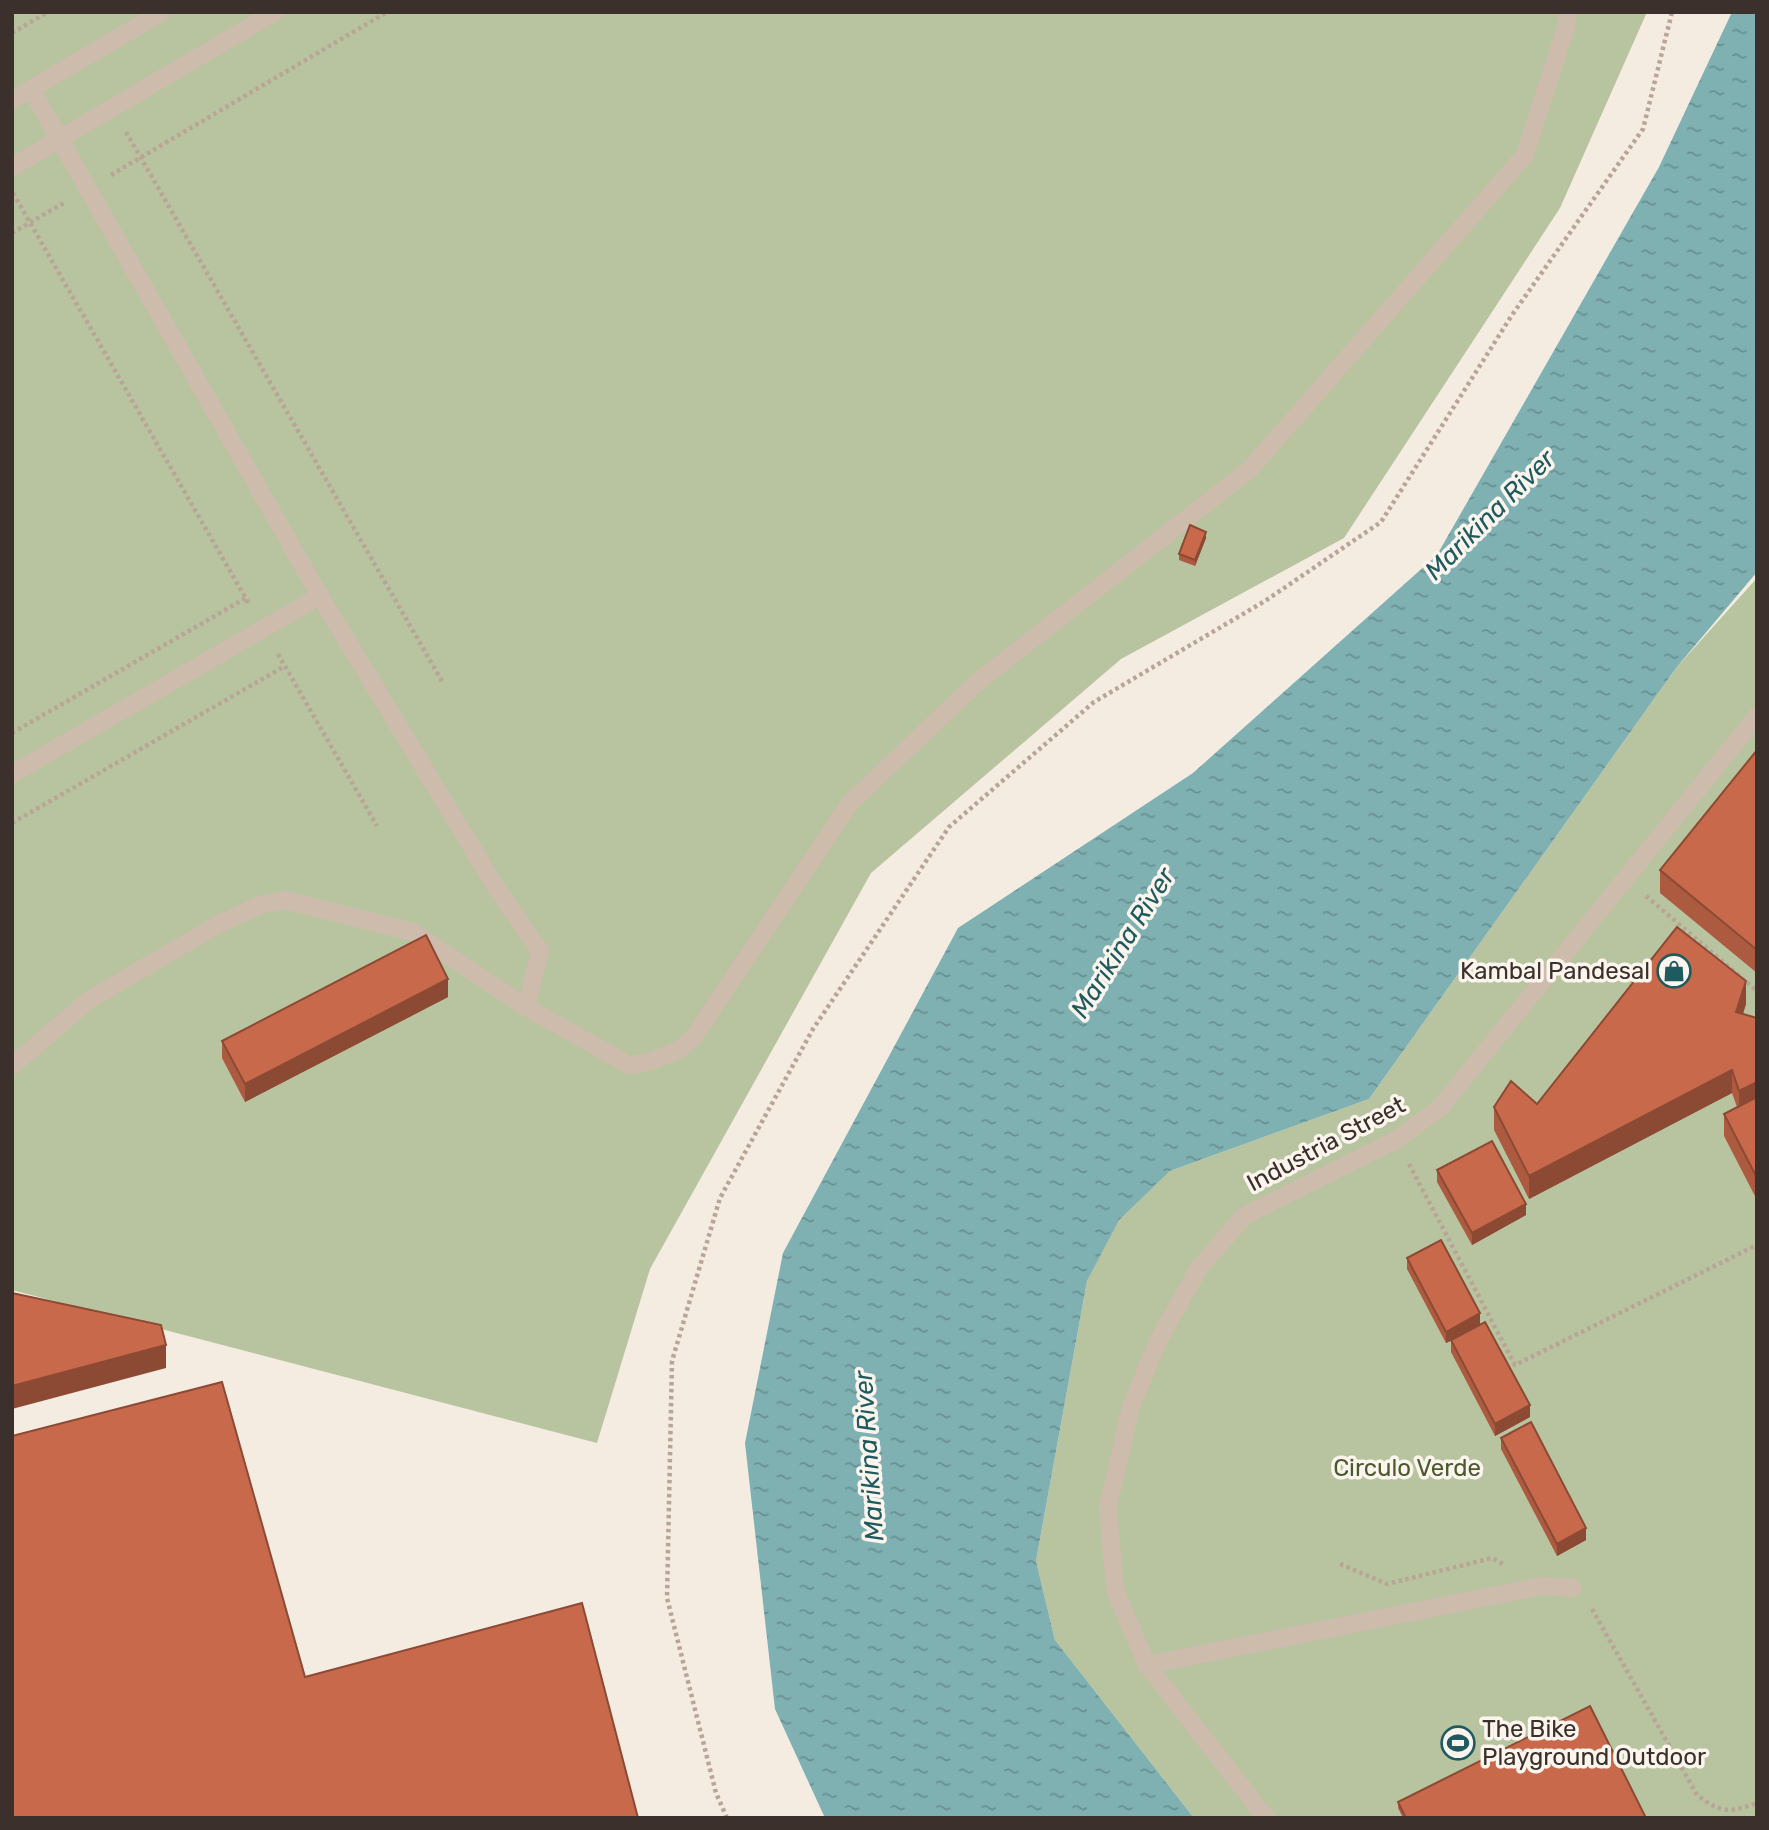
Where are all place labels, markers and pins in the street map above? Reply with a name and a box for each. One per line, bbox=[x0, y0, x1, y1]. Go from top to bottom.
shop icon: Kambal Pandesal bbox=[1655, 952, 1693, 990]
place label: Kambal Pandesal bbox=[1460, 957, 1650, 985]
place label: The Bike Playground Outdoor bbox=[1482, 1715, 1706, 1771]
sports icon: The Bike Playground Outdoor bbox=[1439, 1724, 1477, 1762]

